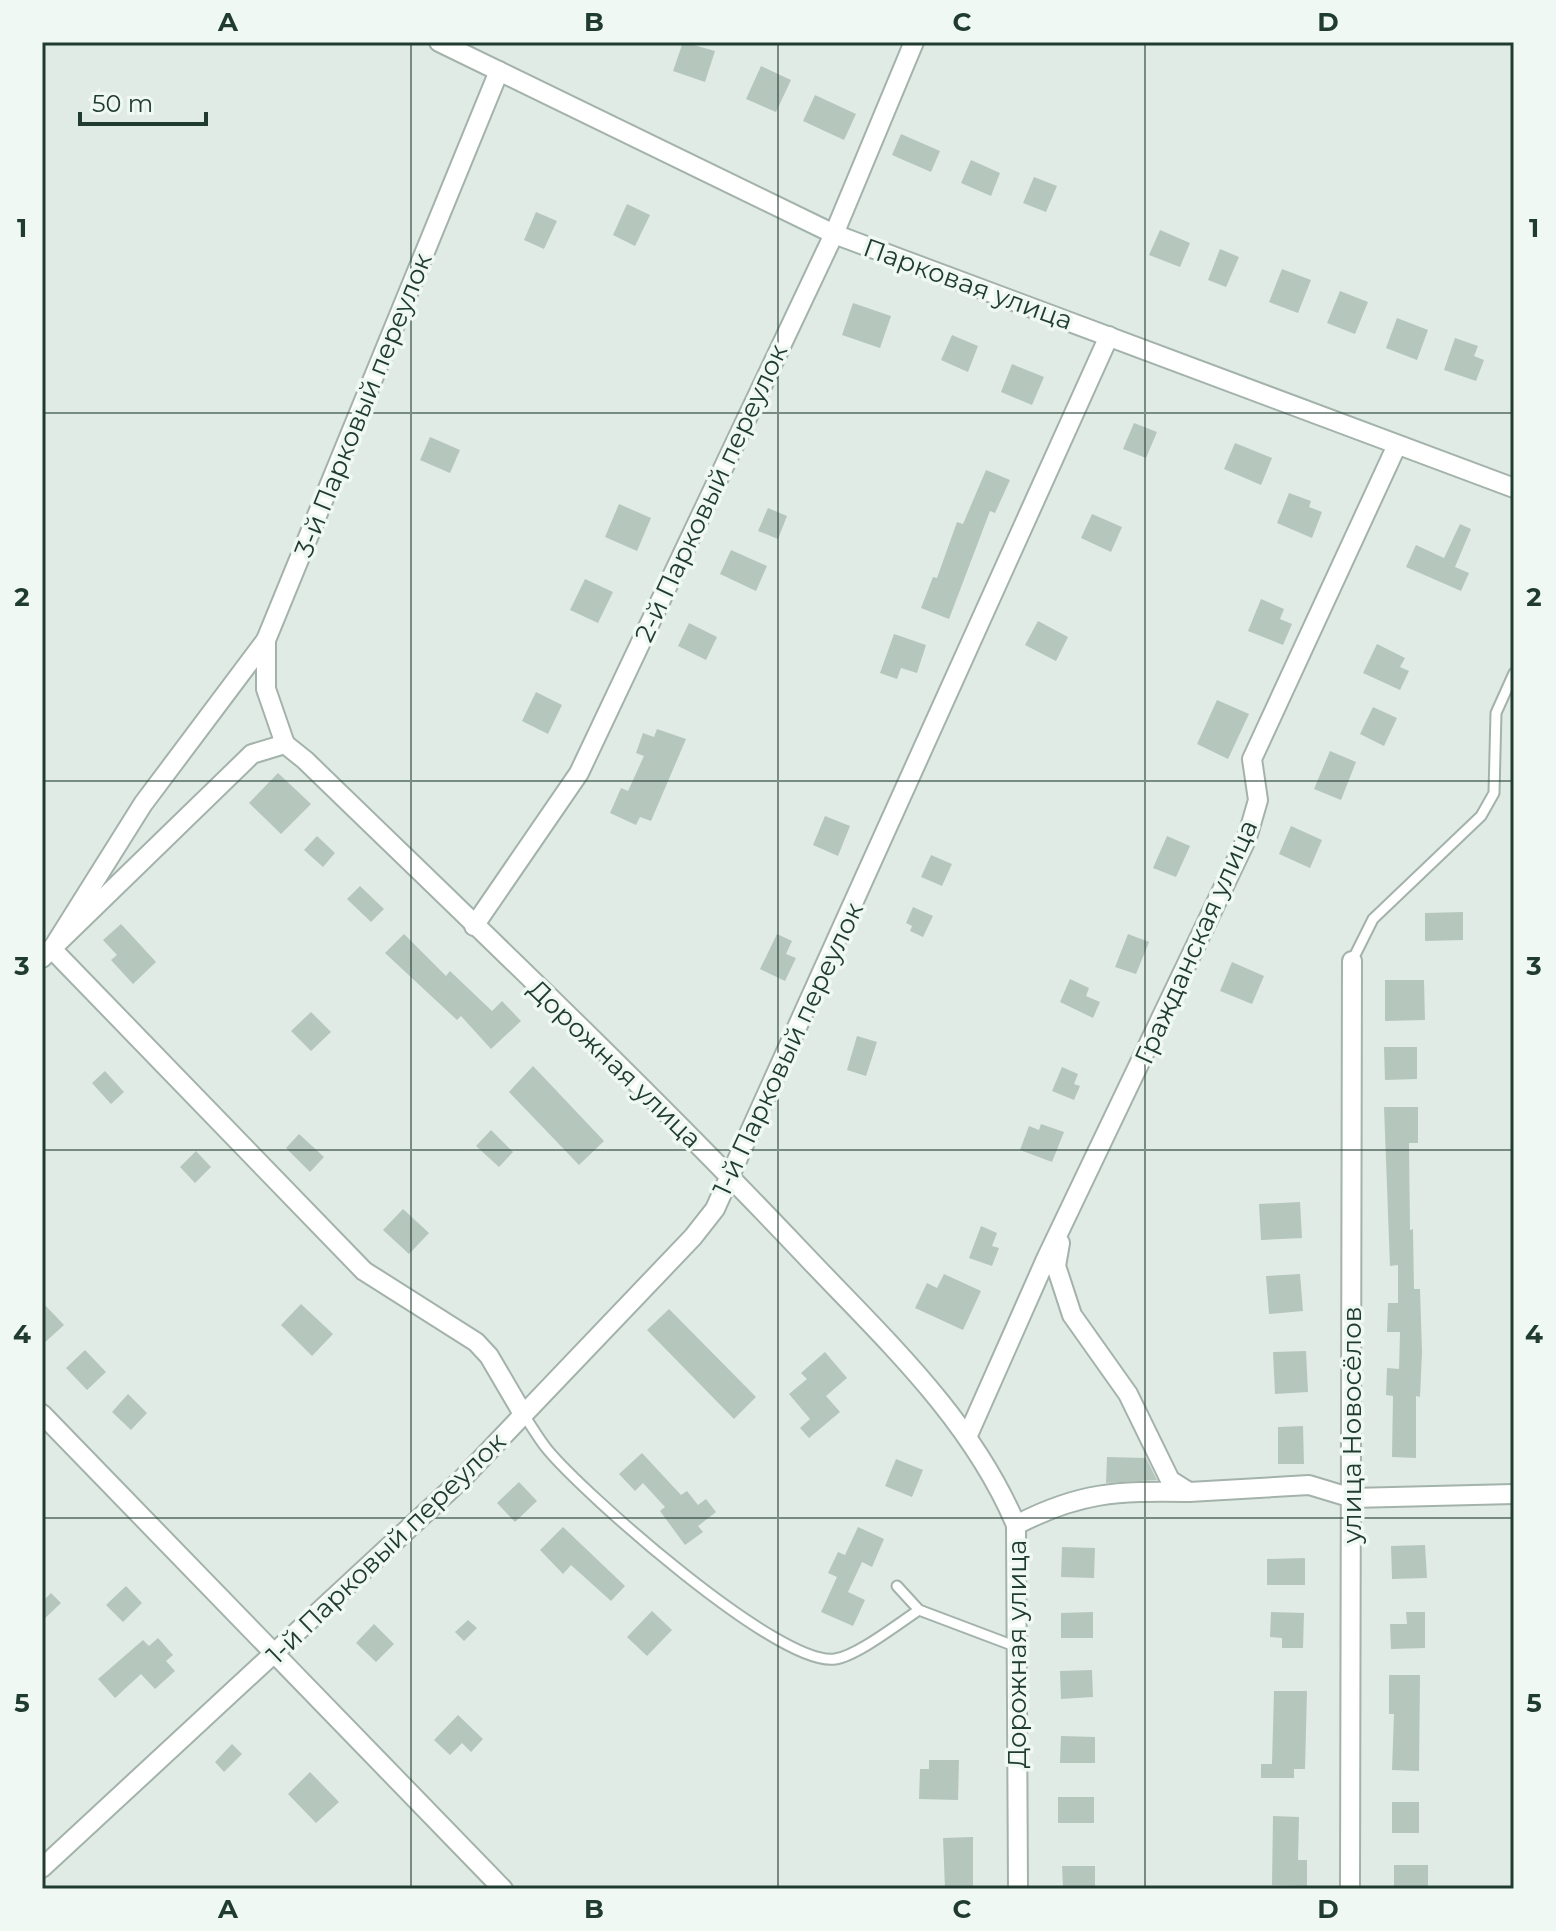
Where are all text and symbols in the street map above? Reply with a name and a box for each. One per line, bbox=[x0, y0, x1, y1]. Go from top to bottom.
text: A bbox=[217, 6, 239, 38]
text: B bbox=[584, 6, 604, 38]
text: C bbox=[953, 6, 972, 38]
text: D bbox=[1317, 6, 1339, 38]
scale bar bbox=[80, 76, 206, 126]
text: 50 m bbox=[92, 89, 153, 118]
text: 1 bbox=[17, 212, 27, 244]
text: 1 bbox=[1529, 212, 1539, 244]
street label: Парковая улица bbox=[859, 231, 1077, 337]
street label: 3-й Парковый переулок bbox=[287, 248, 439, 562]
street label: 2-й Парковый переулок bbox=[628, 339, 794, 647]
text: 2 bbox=[14, 581, 30, 613]
text: 2 bbox=[1526, 581, 1542, 613]
street label: Гражданская улица bbox=[1128, 815, 1264, 1069]
street label: 1-й Парковый переулок bbox=[706, 897, 870, 1201]
text: 3 bbox=[13, 950, 30, 982]
text: 3 bbox=[1525, 950, 1542, 982]
street label: Дорожная улица bbox=[522, 973, 708, 1155]
street label: улица Новосёлов bbox=[1336, 1306, 1368, 1545]
text: 4 bbox=[13, 1318, 31, 1350]
text: 4 bbox=[1525, 1318, 1543, 1350]
street label: 1-й Парковый переулок bbox=[260, 1425, 512, 1671]
street label: Дорожная улица bbox=[1001, 1540, 1033, 1768]
text: 5 bbox=[14, 1687, 30, 1719]
text: 5 bbox=[1526, 1687, 1542, 1719]
text: A bbox=[217, 1893, 239, 1925]
text: B bbox=[584, 1893, 604, 1925]
text: C bbox=[953, 1893, 972, 1925]
text: D bbox=[1317, 1893, 1339, 1925]

